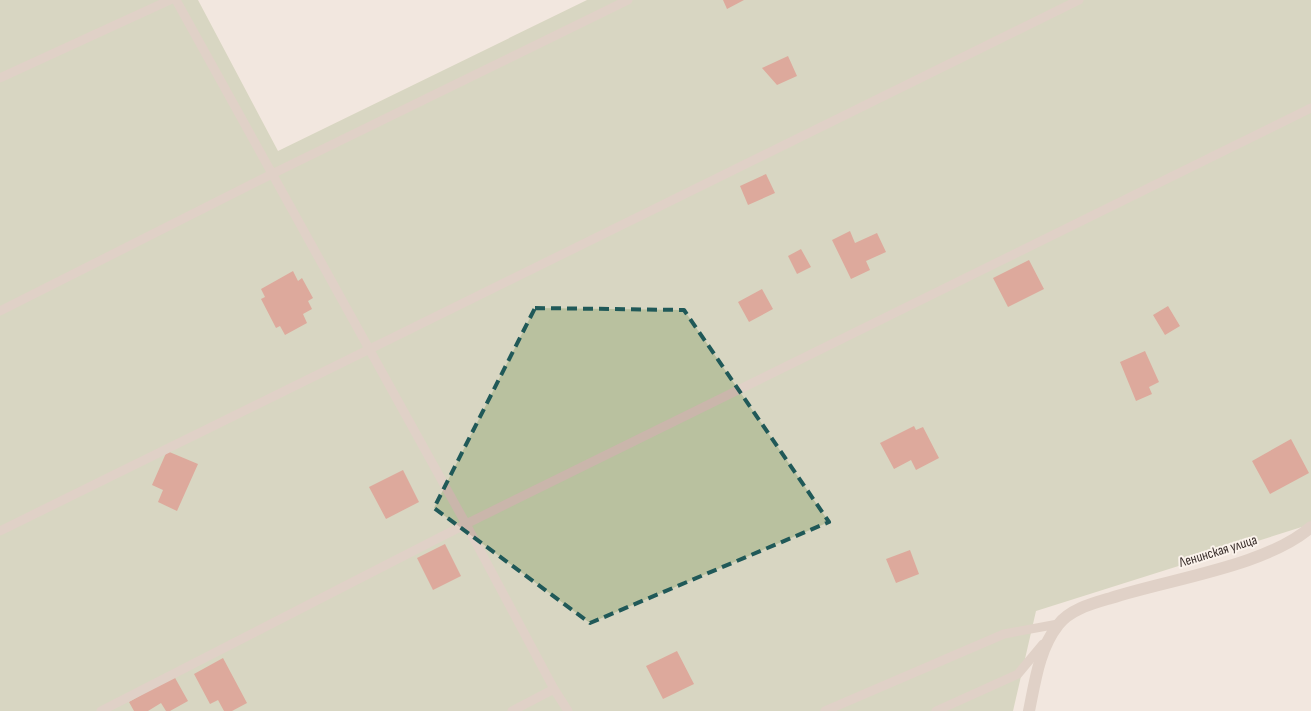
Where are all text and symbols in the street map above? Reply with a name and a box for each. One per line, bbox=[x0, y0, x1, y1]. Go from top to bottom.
street label: Ленинская улица bbox=[1176, 531, 1259, 571]

